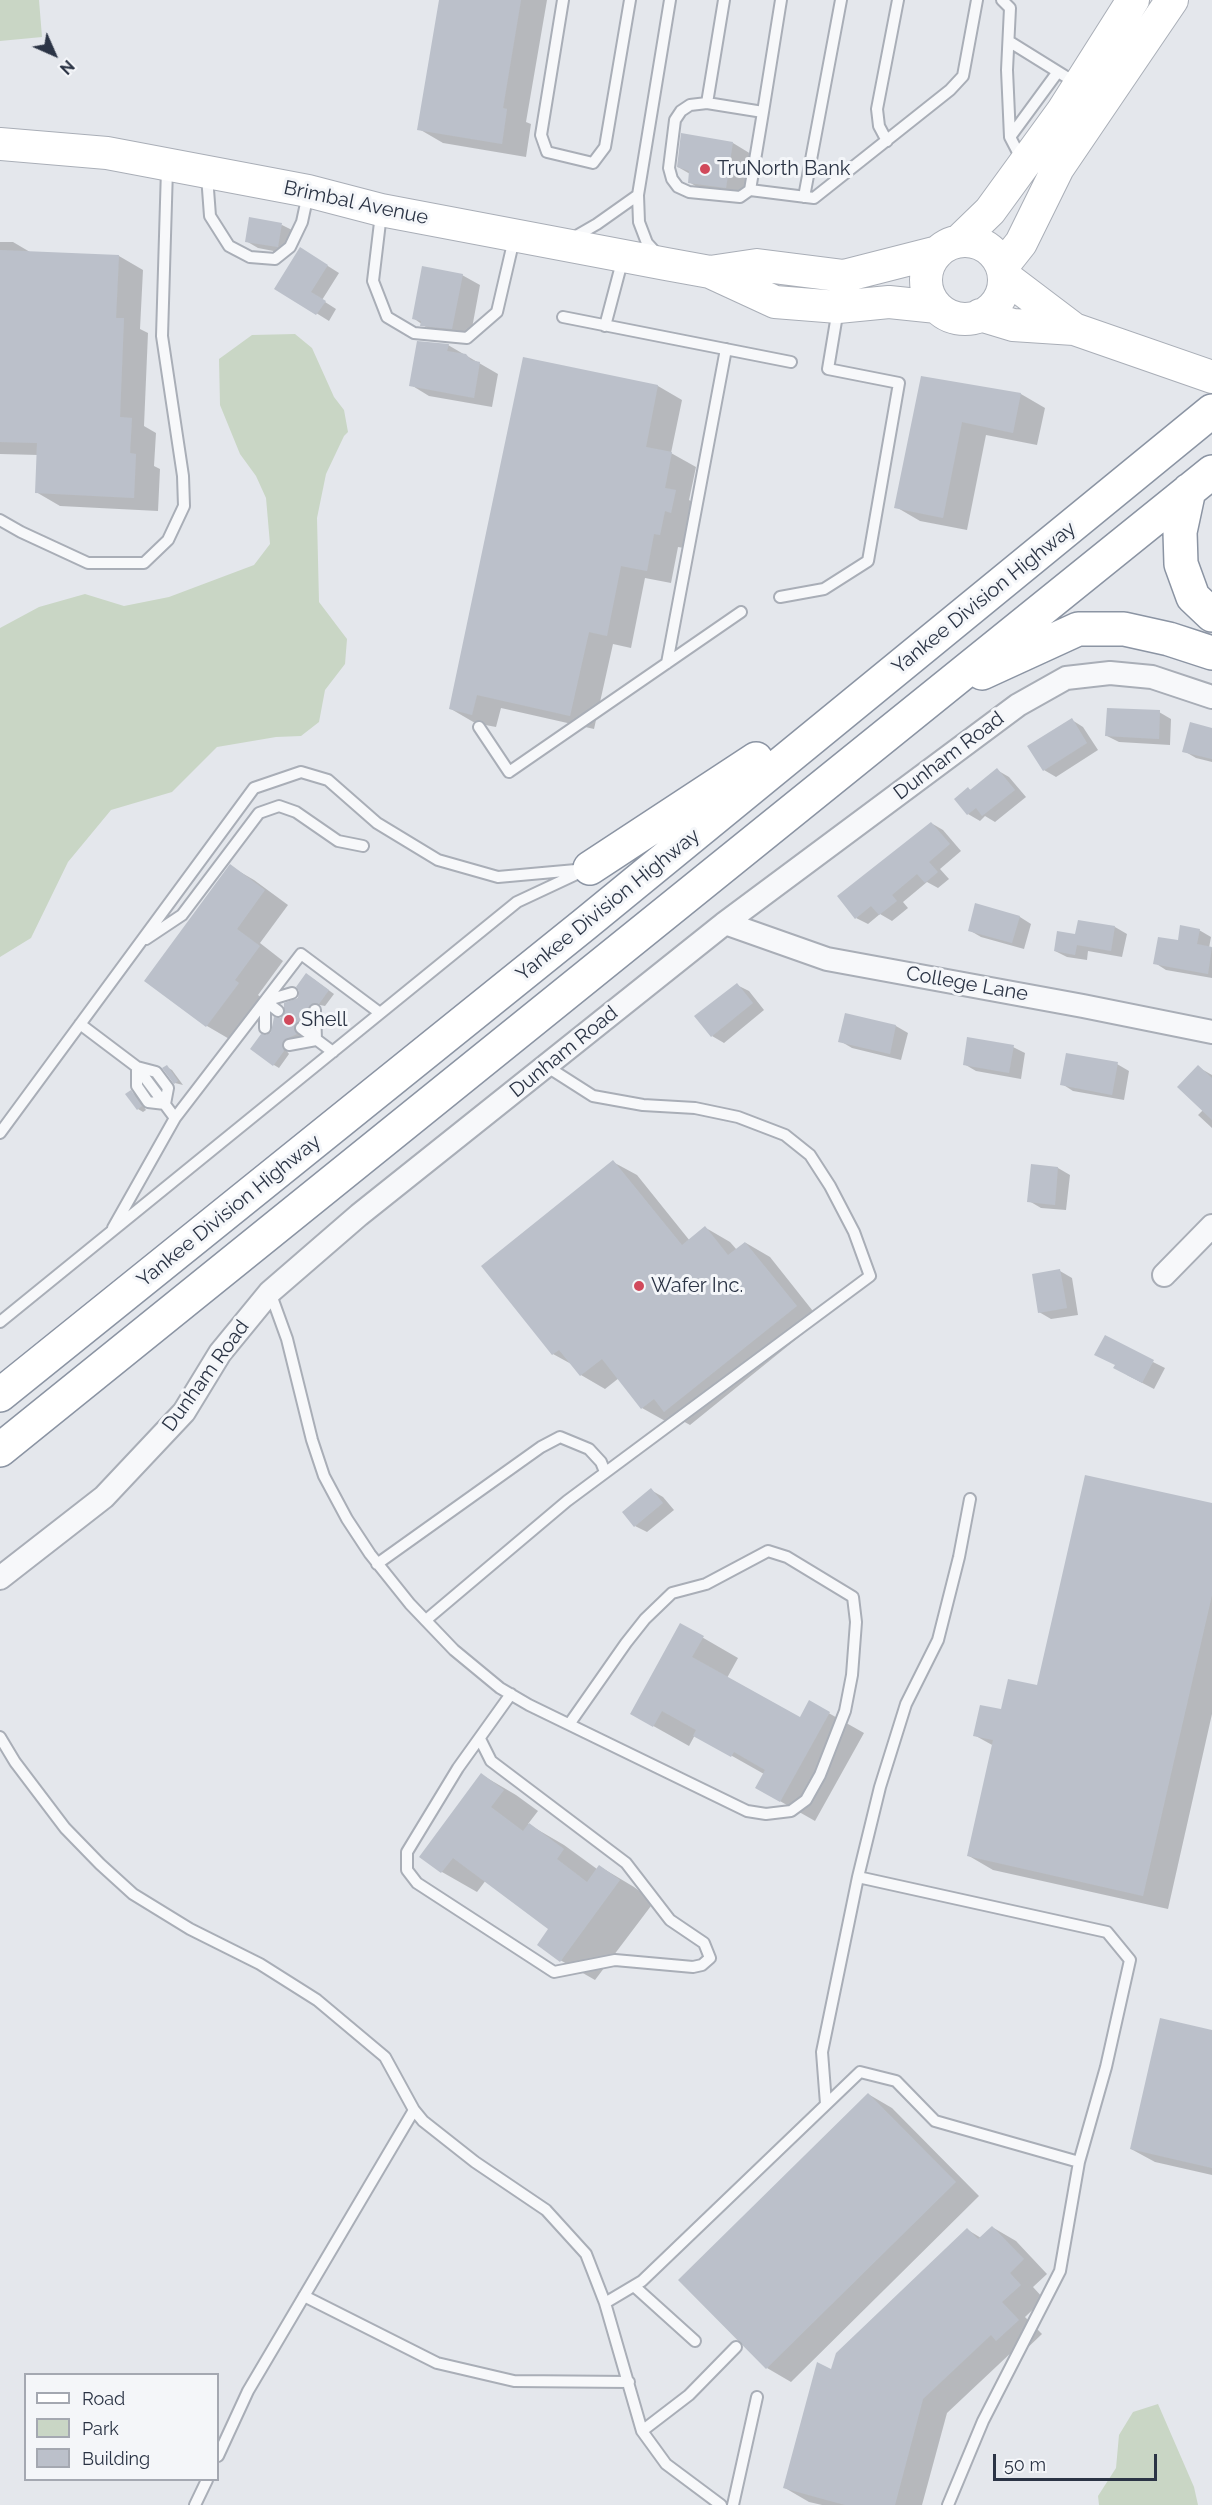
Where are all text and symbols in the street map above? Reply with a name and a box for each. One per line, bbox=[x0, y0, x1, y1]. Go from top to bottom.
north arrow bbox=[24, 24, 84, 84]
text: N bbox=[56, 56, 78, 78]
place label: TruNorth Bank bbox=[717, 157, 850, 181]
marker: TruNorth Bank bbox=[698, 162, 712, 176]
street label: Brimbal Avenue bbox=[282, 176, 430, 230]
street label: Yankee Division Highway bbox=[887, 517, 1081, 679]
street label: Dunham Road bbox=[889, 707, 1009, 805]
street label: Yankee Division Highway bbox=[511, 824, 705, 986]
street label: College Lane bbox=[904, 961, 1030, 1007]
street label: Dunham Road bbox=[505, 1001, 623, 1103]
place label: Shell bbox=[301, 1008, 347, 1032]
marker: Shell bbox=[282, 1013, 296, 1027]
street label: Yankee Division Highway bbox=[132, 1130, 326, 1292]
place label: Wafer Inc. bbox=[651, 1274, 743, 1298]
marker: Wafer Inc. bbox=[632, 1279, 646, 1293]
street label: Dunham Road bbox=[158, 1316, 254, 1436]
legend bbox=[24, 2373, 219, 2481]
text: Road bbox=[82, 2388, 125, 2409]
text: Park bbox=[82, 2418, 119, 2439]
scale bar bbox=[996, 2442, 1160, 2480]
text: Building bbox=[82, 2448, 150, 2469]
text: 50 m bbox=[1004, 2454, 1046, 2475]

